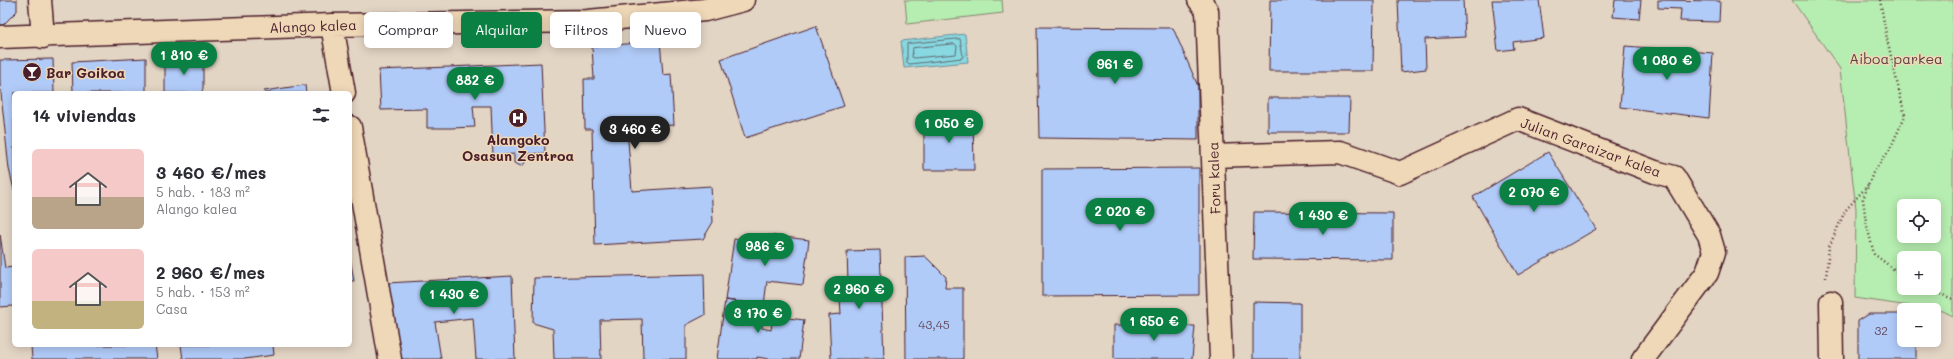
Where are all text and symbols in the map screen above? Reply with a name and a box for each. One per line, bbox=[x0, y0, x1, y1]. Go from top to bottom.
chip: Comprar bbox=[364, 12, 453, 48]
chip: Alquilar bbox=[461, 12, 542, 48]
chip: Filtros bbox=[550, 12, 622, 48]
chip: Nuevo bbox=[630, 12, 701, 48]
street label: Alango kalea bbox=[269, 15, 357, 37]
pin: 1 810 € bbox=[147, 42, 221, 76]
text: 1 810 € bbox=[160, 46, 208, 63]
pin: 1 080 € bbox=[1630, 47, 1704, 81]
park label: Aiboa parkea bbox=[1849, 49, 1943, 68]
pin: 961 € bbox=[1087, 51, 1143, 85]
text: 1 080 € bbox=[1642, 51, 1692, 68]
text: 961 € bbox=[1097, 55, 1133, 72]
bar icon: Bar Goikoa bbox=[21, 61, 43, 83]
place label: Bar Goikoa bbox=[46, 63, 125, 82]
pin: 882 € bbox=[447, 67, 503, 101]
text: 882 € bbox=[456, 71, 494, 88]
text: 14 viviendas bbox=[32, 104, 136, 126]
icon: filters bbox=[310, 104, 332, 126]
hospital icon: Alangoko Osasun Zentroa bbox=[507, 107, 529, 129]
pin: 1 050 € bbox=[912, 110, 986, 144]
street label: Julian Garaizar kalea bbox=[1518, 113, 1664, 181]
text: 1 050 € bbox=[924, 114, 974, 131]
pin: 3 460 € bbox=[598, 116, 672, 150]
text: 3 460 € bbox=[609, 120, 661, 137]
place label: Alangoko Osasun Zentroa bbox=[462, 130, 574, 165]
street label: Foru kalea bbox=[1203, 142, 1225, 214]
text: 3 460 €/mes bbox=[156, 161, 266, 183]
icon: home bbox=[64, 165, 112, 213]
pin: 2 070 € bbox=[1497, 179, 1571, 213]
text: 5 hab. · 183 m² bbox=[156, 183, 250, 200]
text: 2 070 € bbox=[1508, 183, 1560, 200]
pin: 2 020 € bbox=[1083, 198, 1157, 232]
map controls bbox=[1897, 199, 1941, 347]
button: locate bbox=[1897, 199, 1941, 243]
text: Alango kalea bbox=[156, 200, 237, 217]
text: 2 020 € bbox=[1094, 202, 1146, 219]
pin: 1 430 € bbox=[1286, 202, 1360, 236]
text: 1 430 € bbox=[1298, 206, 1348, 223]
pin: 986 € bbox=[737, 233, 793, 267]
text: 986 € bbox=[746, 237, 784, 254]
button: + bbox=[1897, 251, 1941, 295]
text: 2 960 €/mes bbox=[156, 261, 265, 283]
icon: home bbox=[64, 265, 112, 313]
pin: 2 960 € bbox=[822, 276, 896, 310]
text: 2 960 € bbox=[833, 280, 885, 297]
pin: 1 430 € bbox=[417, 281, 491, 315]
text: 5 hab. · 153 m² bbox=[156, 283, 250, 300]
text: 1 430 € bbox=[429, 285, 479, 302]
text: Casa bbox=[156, 300, 188, 317]
pin: 3 170 € bbox=[721, 300, 795, 334]
button: − bbox=[1897, 303, 1941, 347]
text: 3 170 € bbox=[733, 304, 783, 321]
pin: 1 650 € bbox=[1117, 308, 1191, 342]
text: 1 650 € bbox=[1129, 312, 1179, 329]
house number: 43,45 bbox=[918, 316, 950, 332]
house number: 32 bbox=[1874, 322, 1888, 338]

